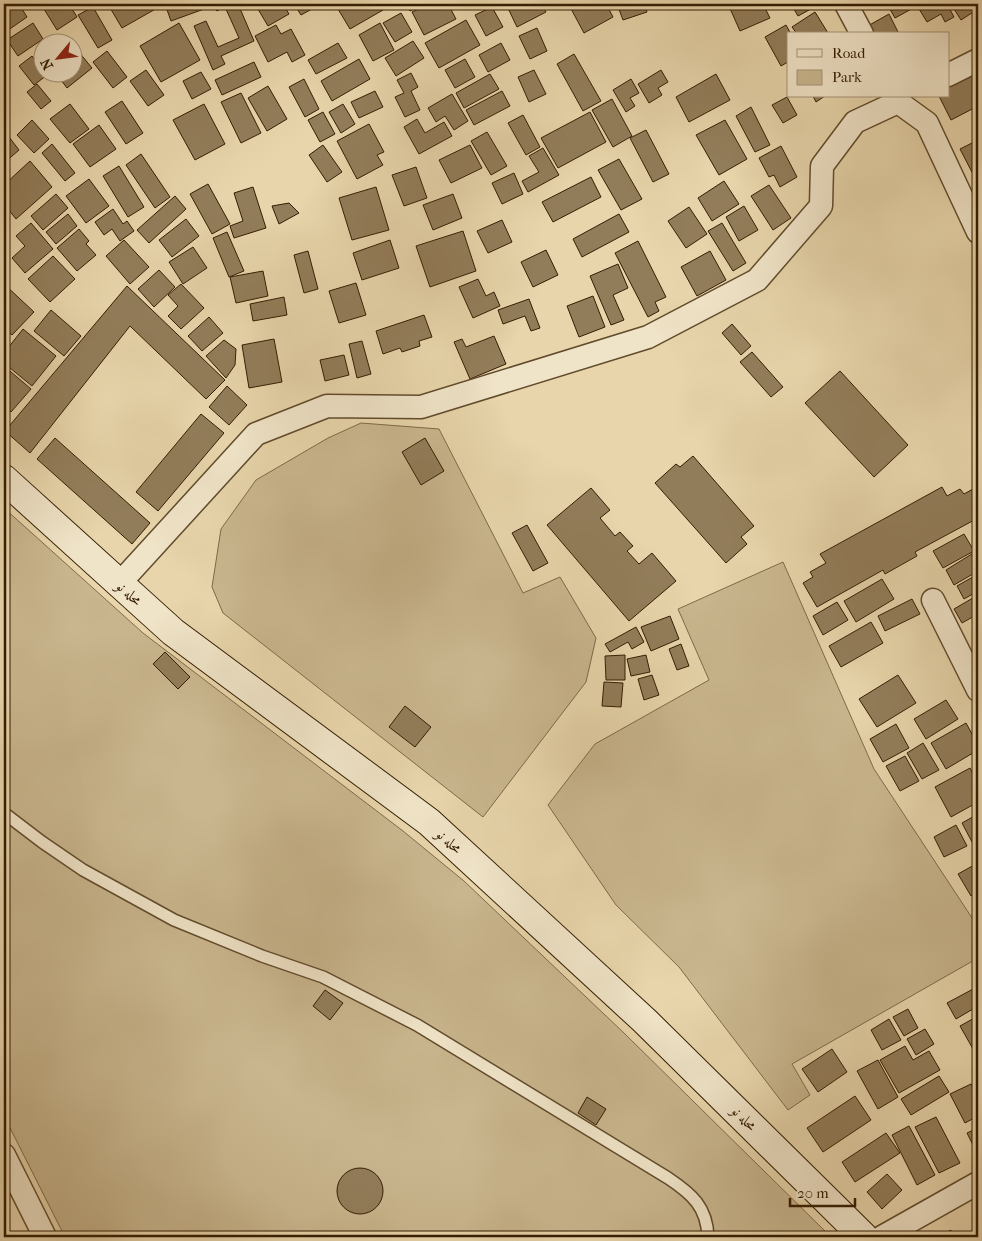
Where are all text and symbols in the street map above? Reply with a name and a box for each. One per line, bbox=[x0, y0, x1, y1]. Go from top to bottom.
north arrow bbox=[32, 32, 82, 82]
legend bbox=[787, 32, 950, 98]
text: Road bbox=[832, 44, 866, 62]
text: N bbox=[37, 55, 57, 73]
text: Park bbox=[832, 68, 862, 86]
street label: محله نو bbox=[111, 575, 146, 609]
street label: محله نو bbox=[431, 823, 466, 857]
street label: محله نو bbox=[726, 1100, 761, 1135]
scale bar bbox=[790, 1176, 854, 1208]
text: 20 m bbox=[797, 1184, 829, 1202]

